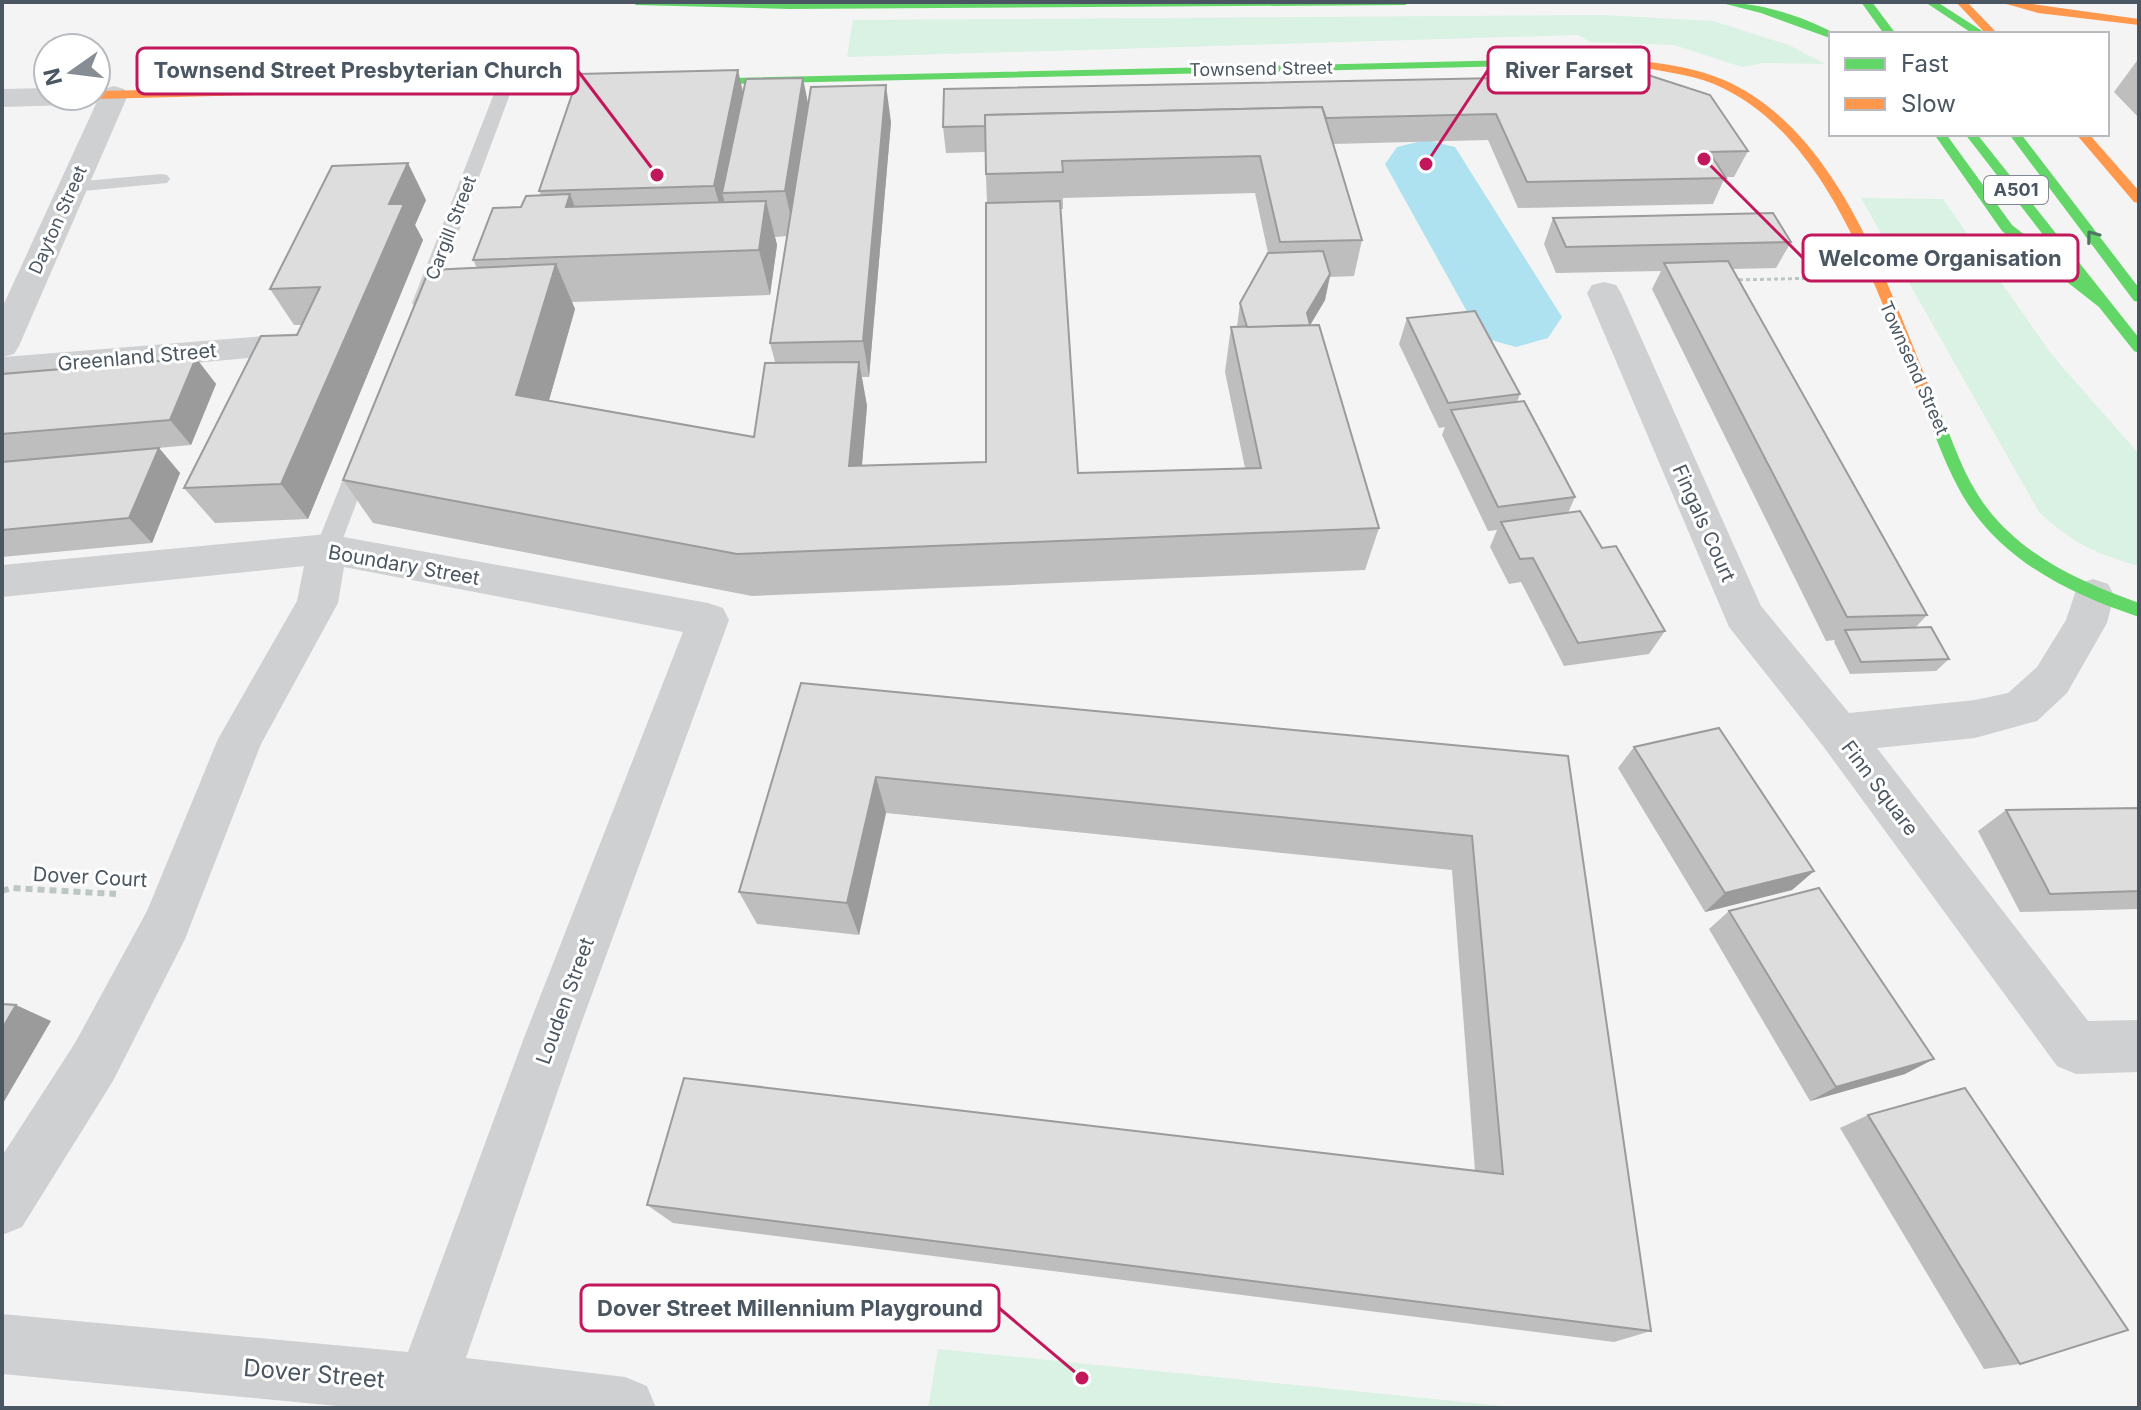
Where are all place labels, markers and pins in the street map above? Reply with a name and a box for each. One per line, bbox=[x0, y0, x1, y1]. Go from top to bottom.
callout: River Farset bbox=[1488, 47, 1649, 93]
callout: Townsend Street Presbyterian Church bbox=[137, 48, 578, 94]
callout: Welcome Organisation bbox=[1803, 235, 2078, 281]
callout: Dover Street Millennium Playground bbox=[581, 1285, 999, 1331]

